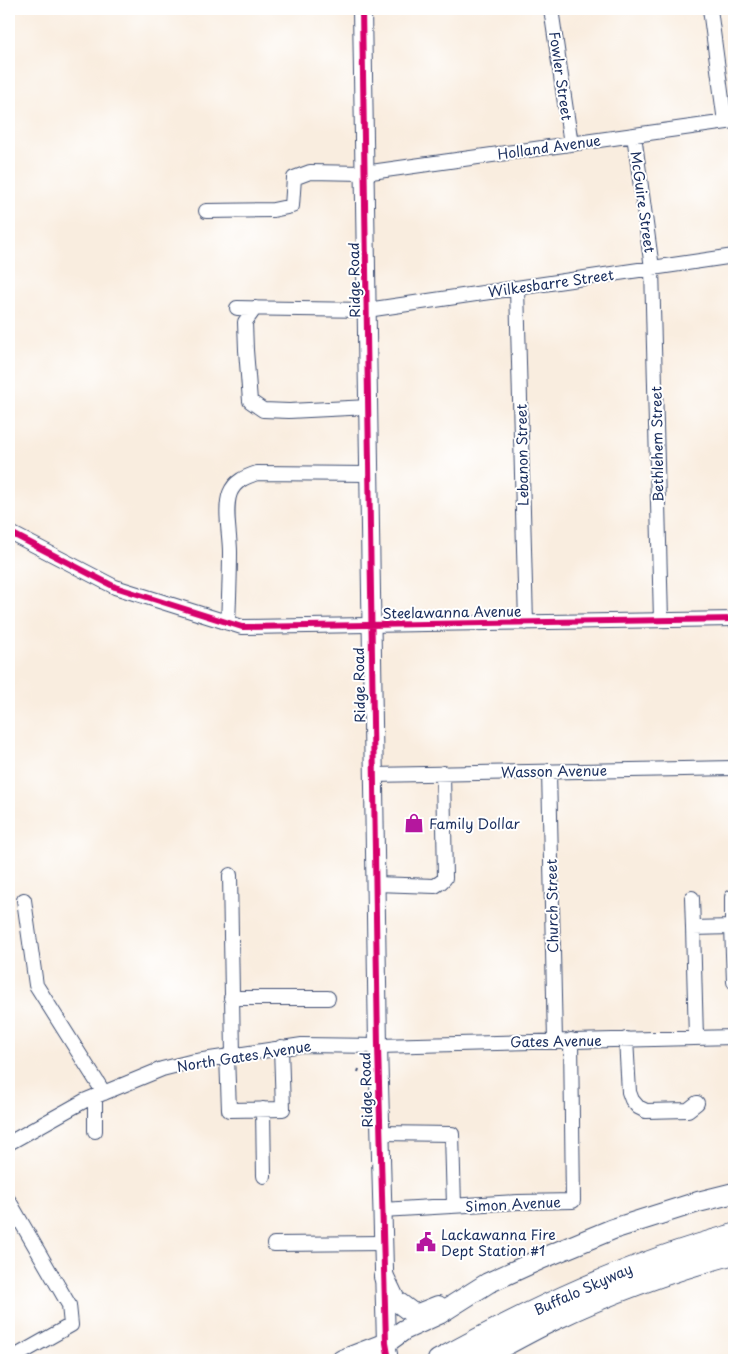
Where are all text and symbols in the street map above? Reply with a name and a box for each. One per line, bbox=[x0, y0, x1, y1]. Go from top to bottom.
street label: Fowler Street bbox=[544, 30, 578, 122]
street label: Holland Avenue bbox=[496, 129, 602, 165]
street label: McGuire Street bbox=[625, 150, 661, 254]
street label: Ridge Road bbox=[343, 242, 365, 318]
street label: Wilkesbarre Street bbox=[487, 264, 615, 302]
street label: Bethlehem Street bbox=[645, 386, 669, 502]
street label: Lebanon Street bbox=[511, 403, 533, 506]
street label: Steelawanna Avenue bbox=[382, 600, 522, 624]
street label: Ridge Road bbox=[348, 647, 370, 723]
street label: Wasson Avenue bbox=[501, 760, 607, 782]
shop icon: Family Dollar bbox=[403, 812, 425, 834]
place label: Family Dollar bbox=[429, 813, 521, 834]
street label: Church Street bbox=[541, 858, 563, 953]
street label: Gates Avenue bbox=[510, 1030, 602, 1052]
street label: North Gates Avenue bbox=[175, 1035, 313, 1077]
street label: Ridge Road bbox=[354, 1052, 378, 1128]
street label: Simon Avenue bbox=[465, 1191, 562, 1217]
place label: Lackawanna Fire Dept Station #1 bbox=[441, 1224, 556, 1261]
public building icon: Lackawanna Fire Dept Station #1 bbox=[415, 1231, 437, 1253]
street label: Buffalo Skyway bbox=[530, 1258, 636, 1320]

